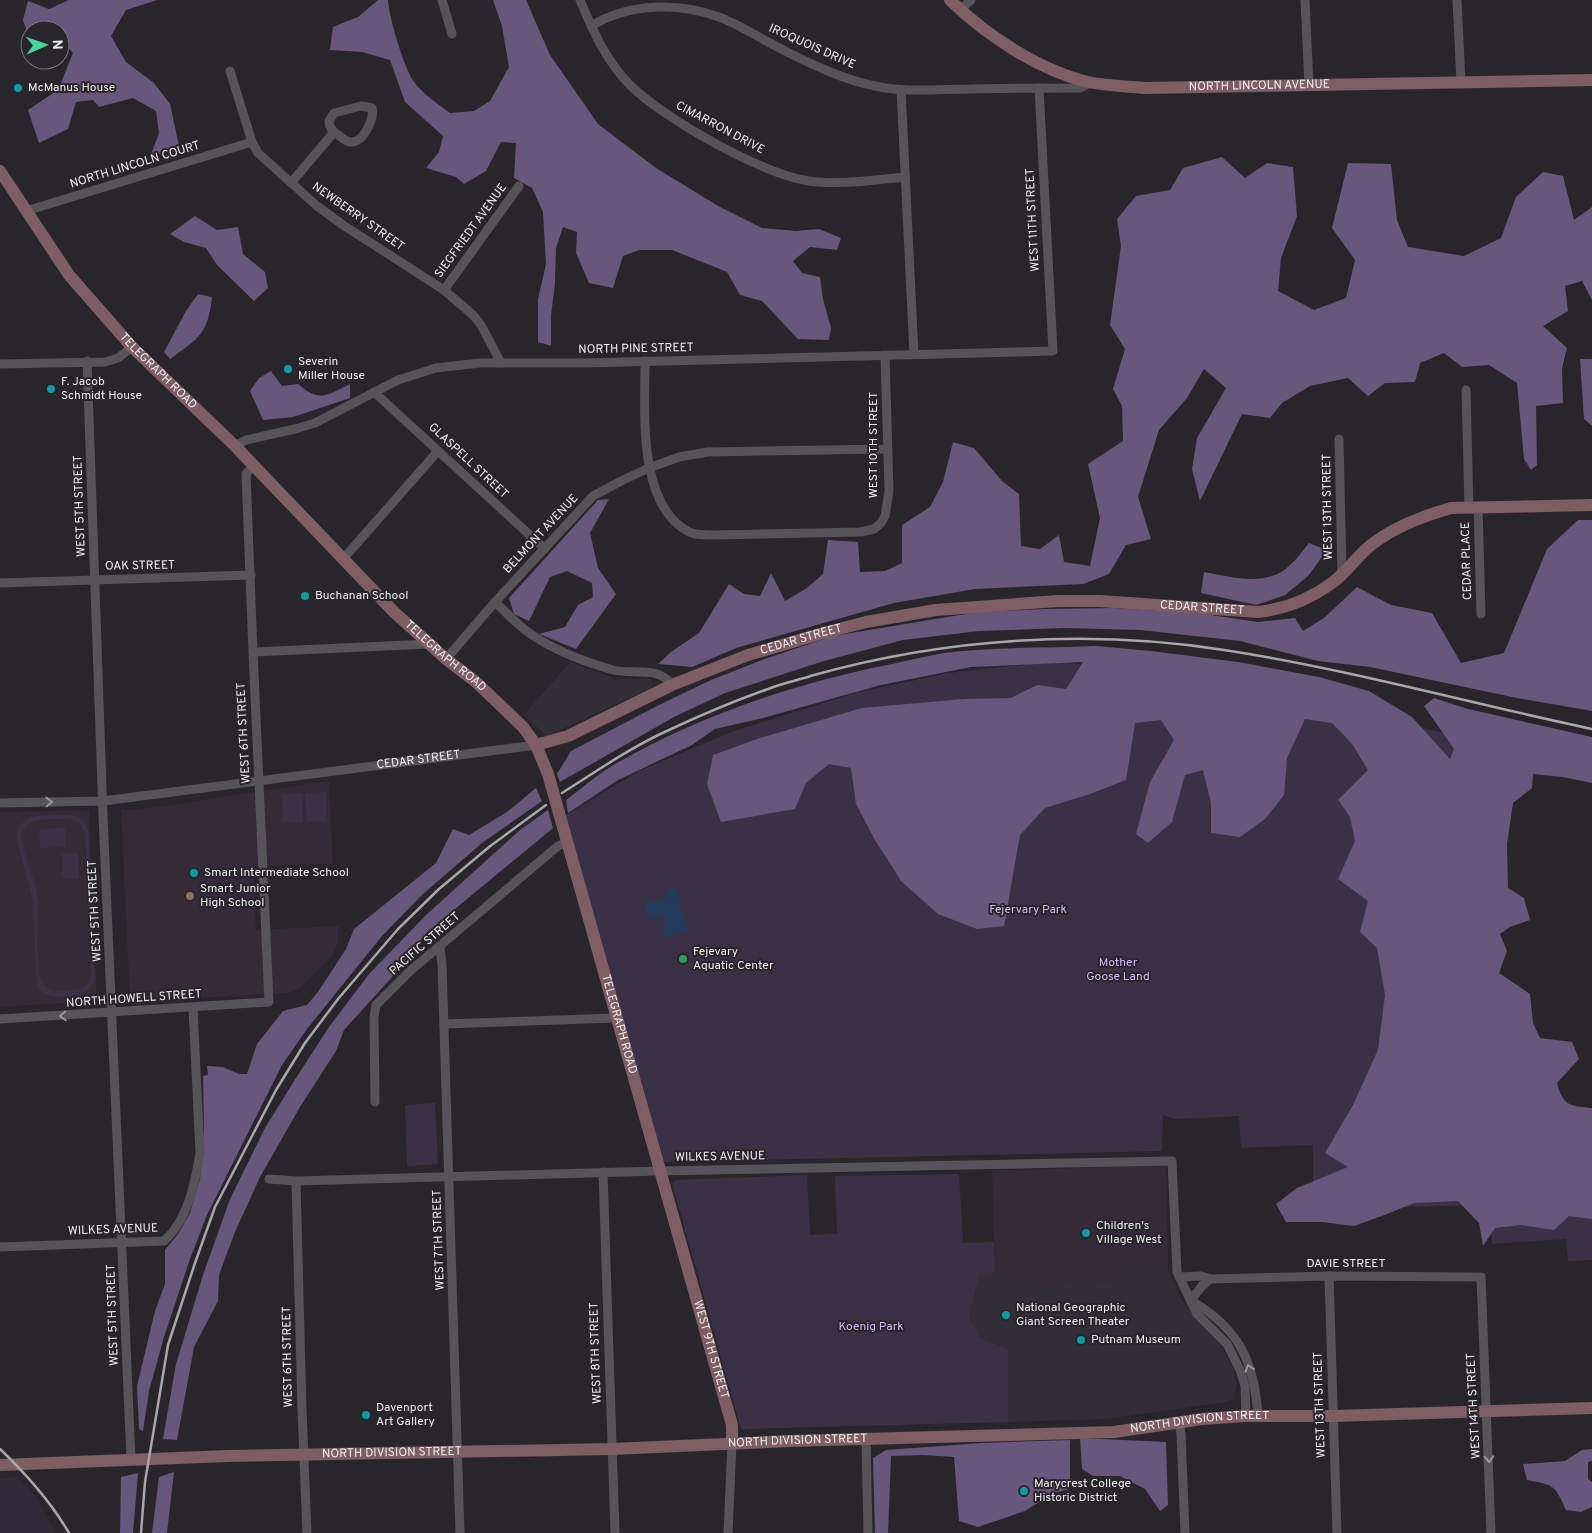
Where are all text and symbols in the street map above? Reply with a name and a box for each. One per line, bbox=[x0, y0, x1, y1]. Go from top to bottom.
north arrow bbox=[20, 20, 70, 70]
street label: IROQUOIS DRIVE bbox=[766, 21, 858, 73]
text: N bbox=[48, 39, 65, 50]
street label: NORTH LINCOLN AVENUE bbox=[1189, 77, 1330, 95]
place label: McManus House bbox=[28, 80, 115, 96]
marker: McManus House bbox=[12, 82, 24, 94]
street label: CIMARRON DRIVE bbox=[673, 98, 767, 158]
street label: NORTH LINCOLN COURT bbox=[68, 138, 202, 192]
street label: WEST 11TH STREET bbox=[1022, 168, 1044, 272]
street label: NEWBERRY STREET bbox=[309, 179, 407, 255]
street label: SIEGFRIEDT AVENUE bbox=[431, 181, 511, 281]
street label: TELEGRAPH ROAD bbox=[116, 330, 200, 413]
street label: NORTH PINE STREET bbox=[578, 340, 694, 358]
place label: Severin Miller House bbox=[298, 354, 365, 384]
marker: Severin Miller House bbox=[282, 363, 294, 375]
place label: F. Jacob Schmidt House bbox=[61, 374, 142, 404]
marker: F. Jacob Schmidt House bbox=[45, 383, 57, 395]
street label: WEST 10TH STREET bbox=[866, 392, 882, 498]
street label: GLASPELL STREET bbox=[424, 420, 512, 502]
street label: WEST 13TH STREET bbox=[1319, 454, 1337, 560]
street label: WEST 5TH STREET bbox=[70, 455, 90, 557]
street label: BELMONT AVENUE bbox=[500, 491, 582, 577]
street label: CEDAR PLACE bbox=[1458, 522, 1476, 600]
street label: OAK STREET bbox=[105, 557, 175, 575]
place label: Buchanan School bbox=[315, 588, 408, 604]
marker: Buchanan School bbox=[299, 590, 311, 602]
street label: CEDAR STREET bbox=[1159, 597, 1245, 619]
street label: TELEGRAPH ROAD bbox=[401, 617, 490, 696]
street label: CEDAR STREET bbox=[758, 621, 844, 659]
street label: WEST 6TH STREET bbox=[233, 682, 255, 784]
street label: CEDAR STREET bbox=[375, 747, 461, 774]
one-way arrow bbox=[45, 797, 53, 808]
street label: WEST 5TH STREET bbox=[84, 860, 106, 962]
place label: Smart Intermediate School bbox=[204, 865, 349, 881]
marker: Smart Intermediate School bbox=[188, 867, 200, 879]
place label: Smart Junior High School bbox=[200, 881, 271, 911]
marker: Smart Junior High School bbox=[184, 890, 196, 902]
park label: Fejervary Park bbox=[989, 902, 1067, 918]
street label: PACIFIC STREET bbox=[386, 909, 464, 979]
place label: Fejevary Aquatic Center bbox=[693, 944, 774, 974]
marker: Fejevary Aquatic Center bbox=[677, 953, 689, 965]
park label: Mother Goose Land bbox=[1086, 955, 1150, 985]
street label: TELEGRAPH ROAD bbox=[597, 973, 640, 1076]
street label: NORTH HOWELL STREET bbox=[66, 986, 202, 1012]
one-way arrow bbox=[59, 1010, 67, 1021]
street label: WILKES AVENUE bbox=[675, 1148, 765, 1166]
street label: WEST 7TH STREET bbox=[429, 1189, 449, 1291]
place label: Children's Village West bbox=[1096, 1218, 1162, 1248]
street label: WILKES AVENUE bbox=[68, 1220, 158, 1240]
marker: Children's Village West bbox=[1080, 1227, 1092, 1239]
street label: DAVIE STREET bbox=[1306, 1256, 1386, 1272]
street label: WEST 5TH STREET bbox=[103, 1264, 123, 1366]
street label: WEST 9TH STREET bbox=[689, 1299, 732, 1401]
place label: National Geographic Giant Screen Theater bbox=[1016, 1300, 1130, 1330]
street label: WEST 8TH STREET bbox=[586, 1302, 606, 1404]
street label: WEST 6TH STREET bbox=[279, 1306, 297, 1408]
marker: National Geographic Giant Screen Theater bbox=[1000, 1309, 1012, 1321]
park label: Koenig Park bbox=[838, 1319, 904, 1335]
place label: Putnam Museum bbox=[1091, 1332, 1181, 1348]
marker: Putnam Museum bbox=[1075, 1334, 1087, 1346]
street label: WEST 13TH STREET bbox=[1310, 1352, 1330, 1458]
street label: WEST 14TH STREET bbox=[1463, 1353, 1485, 1459]
one-way arrow bbox=[1245, 1364, 1255, 1372]
place label: Davenport Art Gallery bbox=[376, 1400, 435, 1430]
street label: NORTH DIVISION STREET bbox=[1129, 1408, 1269, 1437]
marker: Davenport Art Gallery bbox=[360, 1409, 372, 1421]
street label: NORTH DIVISION STREET bbox=[727, 1431, 868, 1452]
street label: NORTH DIVISION STREET bbox=[322, 1444, 462, 1462]
one-way arrow bbox=[1484, 1456, 1494, 1464]
place label: Marycrest College Historic District bbox=[1034, 1476, 1131, 1506]
marker: Marycrest College Historic District bbox=[1018, 1485, 1030, 1497]

